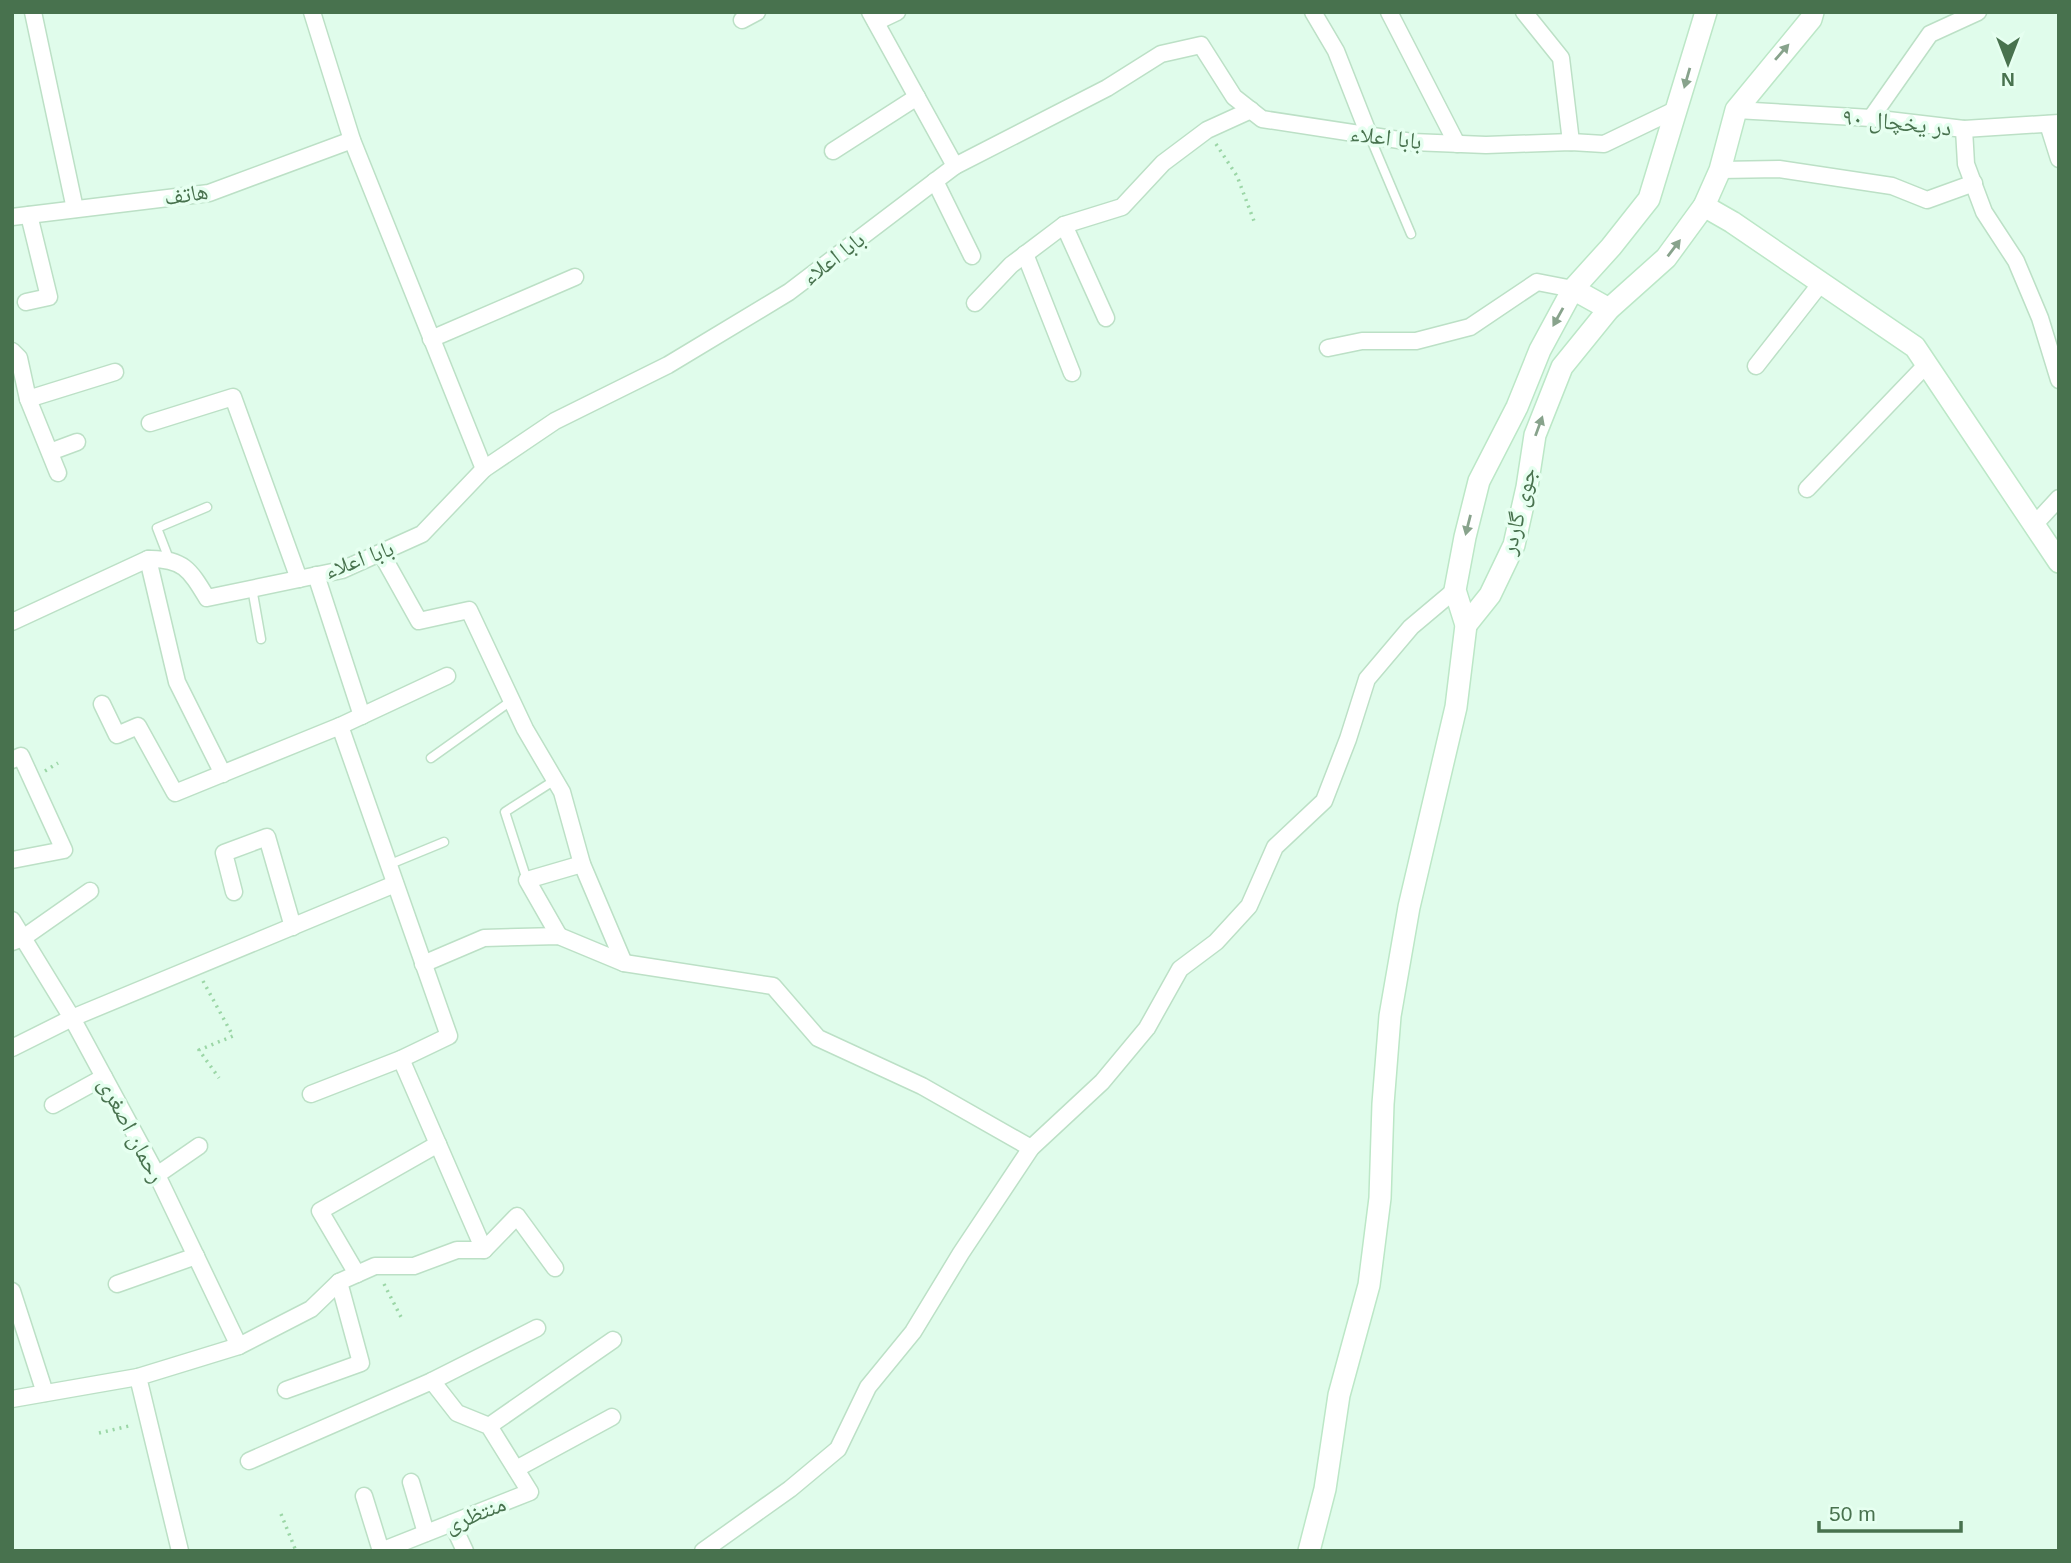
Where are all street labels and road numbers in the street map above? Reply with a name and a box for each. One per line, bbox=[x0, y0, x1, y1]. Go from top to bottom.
street label: در یخچال ۹۰ bbox=[1841, 103, 1953, 142]
street label: بابا اعلاء bbox=[1349, 120, 1423, 155]
street label: هاتف bbox=[162, 178, 210, 210]
street label: بابا اعلاء bbox=[796, 226, 870, 291]
street label: جوی گاردر bbox=[1494, 465, 1542, 558]
street label: بابا اعلاء bbox=[321, 534, 397, 584]
street label: رحمان اصغری bbox=[93, 1073, 171, 1187]
street label: منتظری bbox=[441, 1490, 510, 1539]

